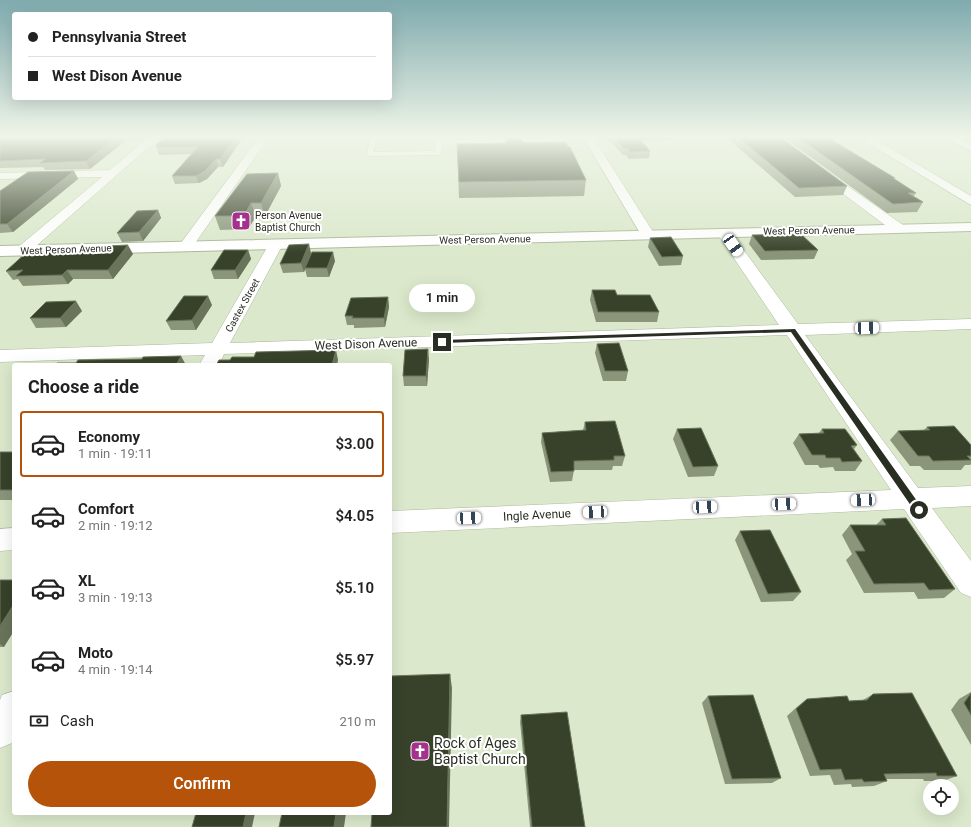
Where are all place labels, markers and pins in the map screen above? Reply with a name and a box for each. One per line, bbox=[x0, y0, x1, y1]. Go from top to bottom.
church icon: Person Avenue Baptist Church bbox=[230, 210, 252, 232]
place label: Person Avenue Baptist Church bbox=[255, 210, 322, 233]
place label: Rock of Ages Baptist Church bbox=[434, 735, 526, 767]
church icon: Rock of Ages Baptist Church bbox=[409, 740, 431, 762]

